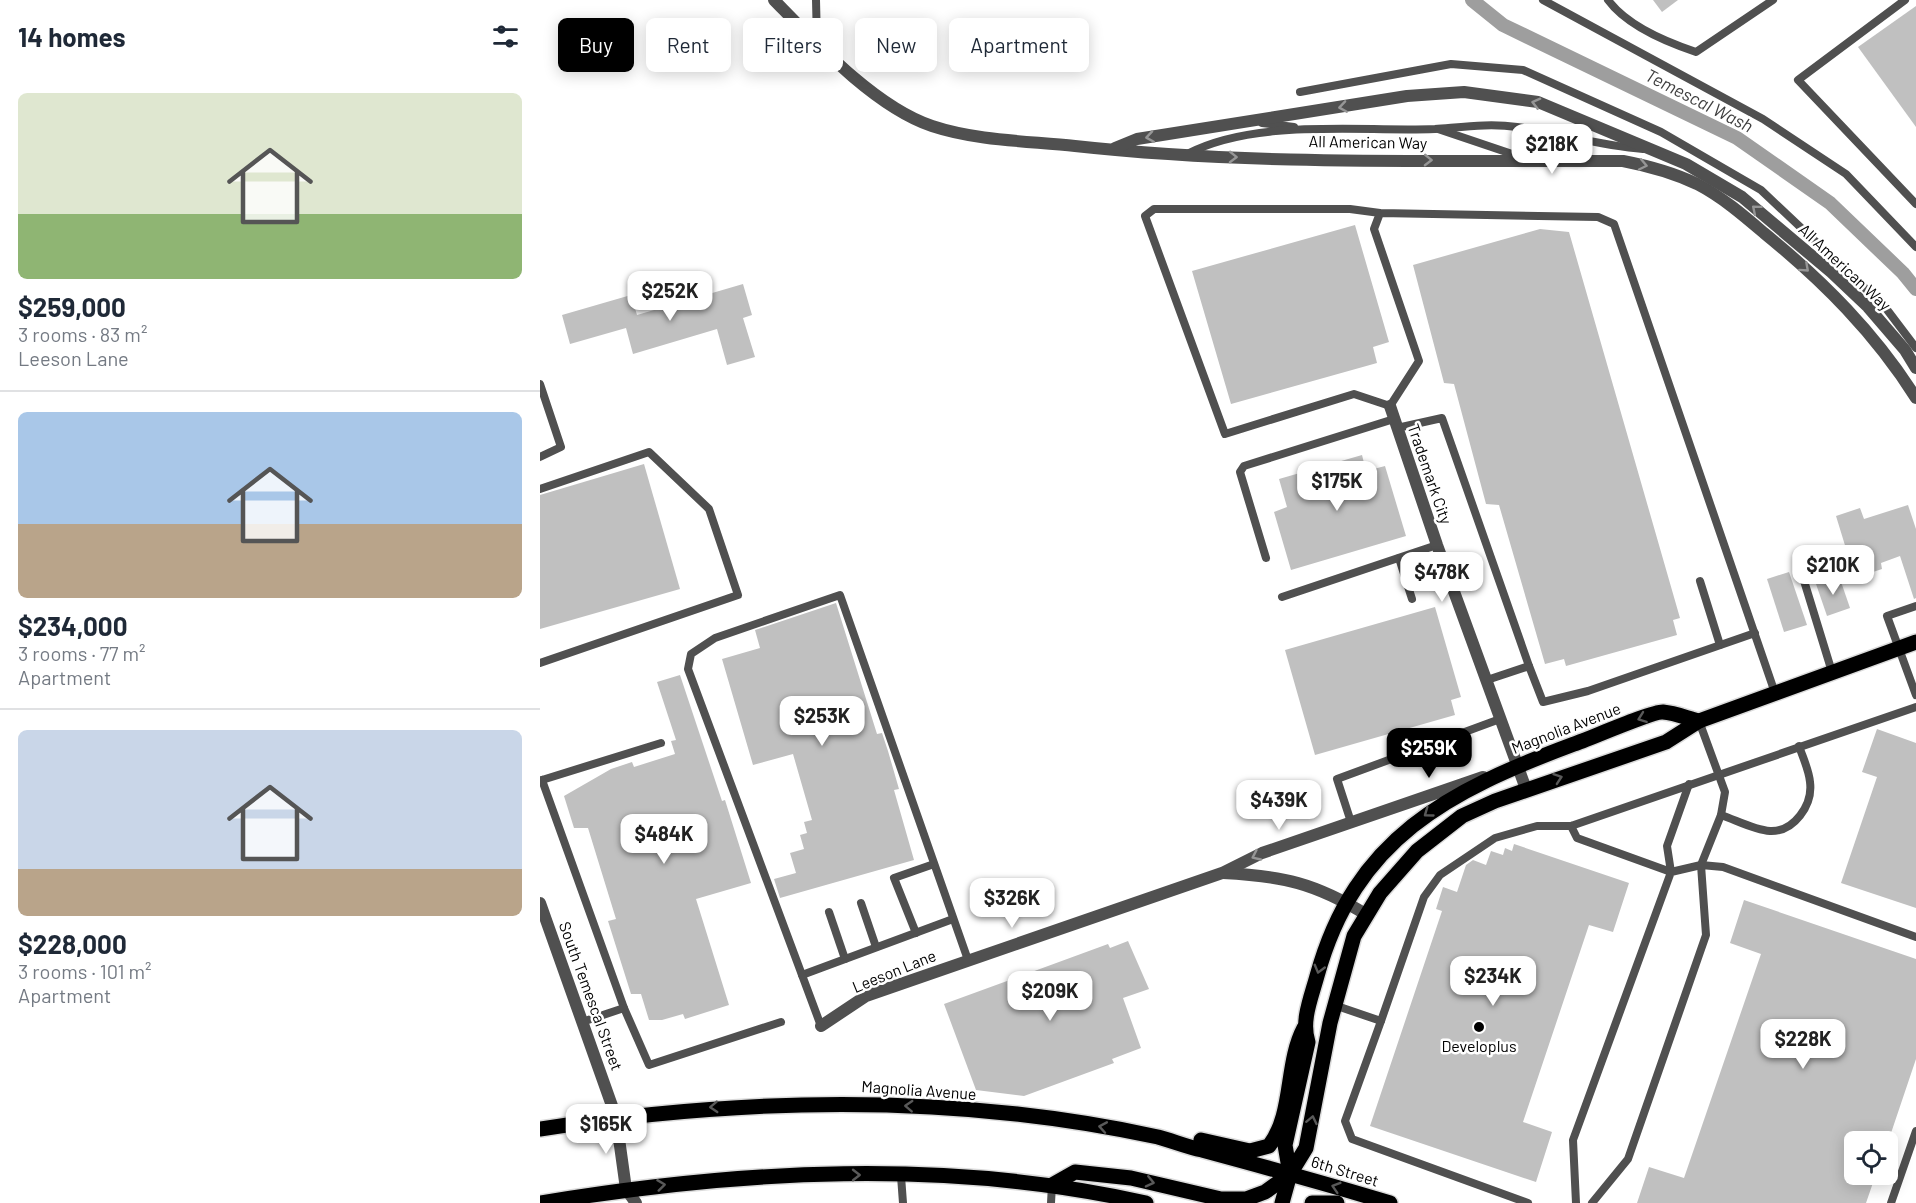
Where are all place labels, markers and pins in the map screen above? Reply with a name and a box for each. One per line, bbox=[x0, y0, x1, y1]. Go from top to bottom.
pin: $218K bbox=[1510, 124, 1594, 175]
pin: $252K bbox=[628, 271, 712, 322]
pin: $175K bbox=[1295, 461, 1379, 512]
pin: $210K bbox=[1791, 545, 1875, 596]
pin: $478K bbox=[1400, 552, 1484, 603]
pin: $253K bbox=[780, 696, 864, 747]
pin: $259K bbox=[1387, 728, 1471, 779]
pin: $439K bbox=[1237, 780, 1321, 831]
pin: $484K bbox=[622, 814, 706, 865]
pin: $326K bbox=[970, 878, 1054, 929]
pin: $234K bbox=[1451, 956, 1535, 1007]
pin: $209K bbox=[1008, 971, 1092, 1022]
pin: $228K bbox=[1761, 1019, 1845, 1070]
marker: Developlus bbox=[1472, 1020, 1486, 1034]
place label: Developlus bbox=[1441, 1036, 1517, 1055]
pin: $165K bbox=[564, 1104, 648, 1155]

